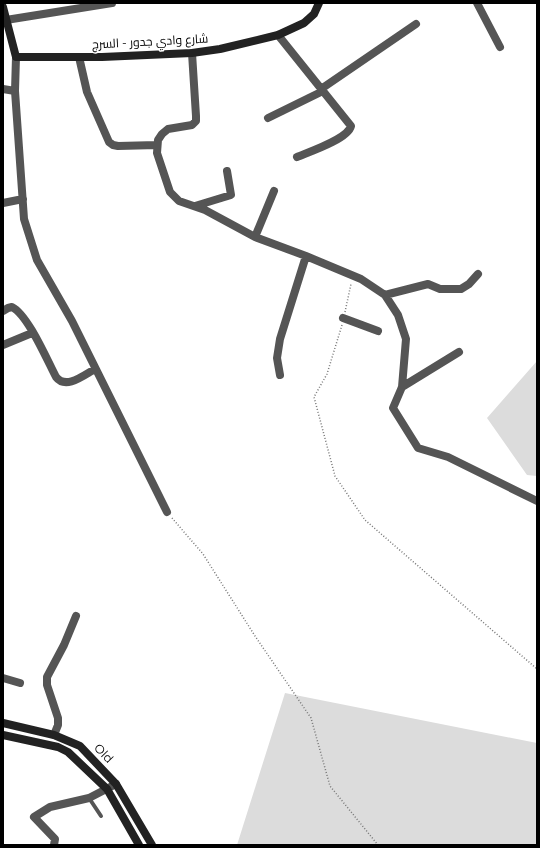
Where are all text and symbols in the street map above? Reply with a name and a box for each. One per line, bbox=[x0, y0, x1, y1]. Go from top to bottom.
street label: شارع وادي جدور - السرج bbox=[91, 30, 209, 55]
street label: Old bbox=[91, 740, 117, 766]

